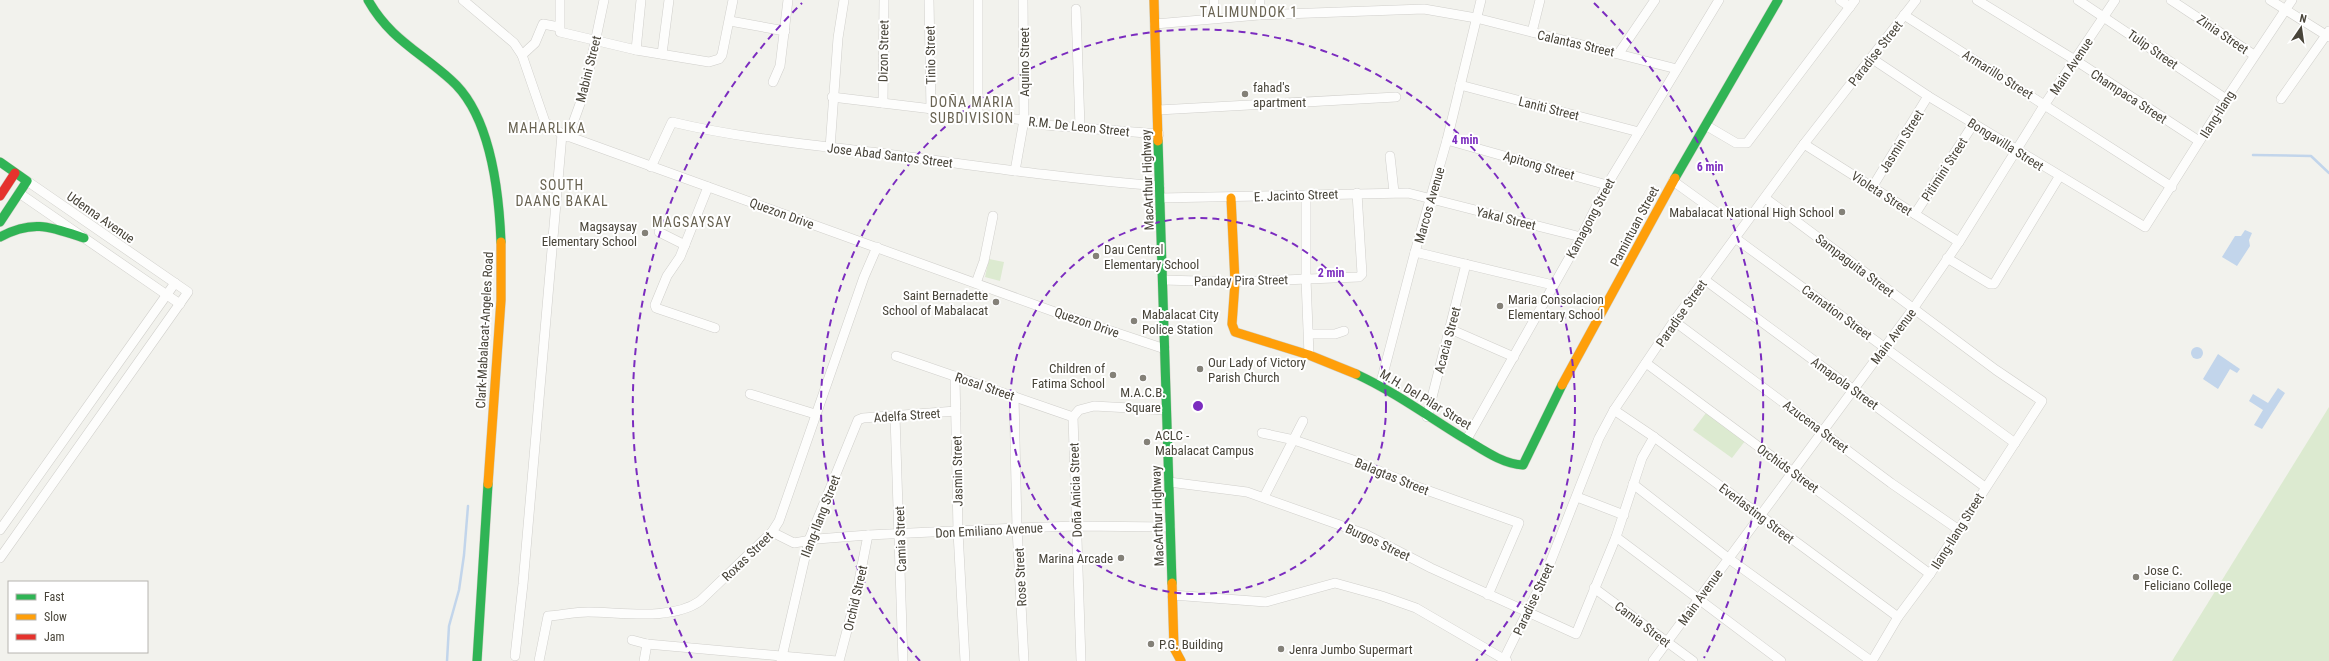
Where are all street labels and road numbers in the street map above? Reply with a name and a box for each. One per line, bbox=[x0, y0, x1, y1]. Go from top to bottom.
street label: Zinia Street bbox=[2194, 12, 2251, 57]
street label: Paradise Street bbox=[1845, 18, 1905, 89]
street label: Dizon Street bbox=[875, 20, 892, 82]
street label: Tinio Street bbox=[922, 25, 939, 85]
street label: Aquino Street bbox=[1017, 27, 1032, 97]
street label: Calantas Street bbox=[1536, 27, 1616, 60]
street label: Tulip Street bbox=[2125, 27, 2181, 72]
street label: Mabini Street bbox=[573, 34, 604, 104]
street label: Main Avenue bbox=[2047, 35, 2096, 98]
street label: Armarillo Street bbox=[1960, 47, 2036, 102]
street label: Champaca Street bbox=[2088, 66, 2170, 127]
street label: Ilang-Ilang bbox=[2197, 88, 2238, 141]
street label: Laniti Street bbox=[1517, 94, 1581, 123]
street label: Jasmin Street bbox=[1876, 107, 1927, 175]
street label: R.M. De Leon Street bbox=[1028, 114, 1130, 139]
street label: Bongavilla Street bbox=[1965, 115, 2047, 174]
street label: MacArthur Highway bbox=[1138, 129, 1157, 231]
street label: Pitimini Street bbox=[1918, 135, 1971, 204]
street label: Jose Abad Santos Street bbox=[826, 140, 954, 171]
street label: Apitong Street bbox=[1502, 148, 1576, 183]
street label: Marcos Avenue bbox=[1411, 165, 1448, 245]
street label: Violeta Street bbox=[1849, 168, 1915, 219]
street label: Kamagong Street bbox=[1563, 176, 1618, 261]
street label: Pamintuan Street bbox=[1607, 183, 1662, 269]
street label: E. Jacinto Street bbox=[1254, 187, 1339, 204]
street label: Udenna Avenue bbox=[64, 189, 137, 246]
street label: Quezon Drive bbox=[748, 195, 816, 232]
street label: Yakal Street bbox=[1474, 204, 1537, 233]
street label: Sampaguita Street bbox=[1812, 231, 1897, 300]
street label: Clark-Mabalacat-Angeles Road bbox=[473, 251, 496, 409]
street label: Panday Pira Street bbox=[1194, 272, 1288, 289]
street label: Paradise Street bbox=[1653, 277, 1710, 350]
street label: Carnation Street bbox=[1799, 282, 1875, 343]
street label: Quezon Drive bbox=[1052, 304, 1121, 341]
street label: Acacia Street bbox=[1431, 305, 1464, 375]
street label: Main Avenue bbox=[1868, 306, 1919, 367]
street label: Amapola Street bbox=[1808, 354, 1881, 413]
street label: M.H. Del Pilar Street bbox=[1377, 366, 1474, 433]
street label: Rosal Street bbox=[953, 369, 1017, 404]
street label: Azucena Street bbox=[1780, 397, 1851, 456]
street label: Adelfa Street bbox=[873, 406, 941, 425]
street label: Jasmin Street bbox=[949, 435, 966, 507]
street label: Orchids Street bbox=[1754, 441, 1822, 496]
street label: Doña Anicia Street bbox=[1066, 442, 1085, 538]
street label: Balagtas Street bbox=[1353, 455, 1431, 498]
street label: MacArthur Highway bbox=[1148, 465, 1167, 567]
street label: Ilang-Ilang Street bbox=[798, 473, 843, 559]
street label: Everlasting Street bbox=[1716, 480, 1797, 547]
street label: Ilang-Ilang Street bbox=[1928, 490, 1987, 572]
street label: Camia Street bbox=[892, 506, 909, 572]
street label: Don Emiliano Avenue bbox=[935, 520, 1043, 541]
street label: Burgos Street bbox=[1343, 521, 1413, 564]
street label: Roxas Street bbox=[719, 528, 776, 584]
street label: Rose Street bbox=[1011, 547, 1030, 607]
street label: Paradise Street bbox=[1510, 560, 1557, 638]
street label: Orchid Street bbox=[841, 564, 870, 632]
street label: Main Avenue bbox=[1675, 566, 1726, 628]
street label: Camia Street bbox=[1612, 599, 1674, 650]

